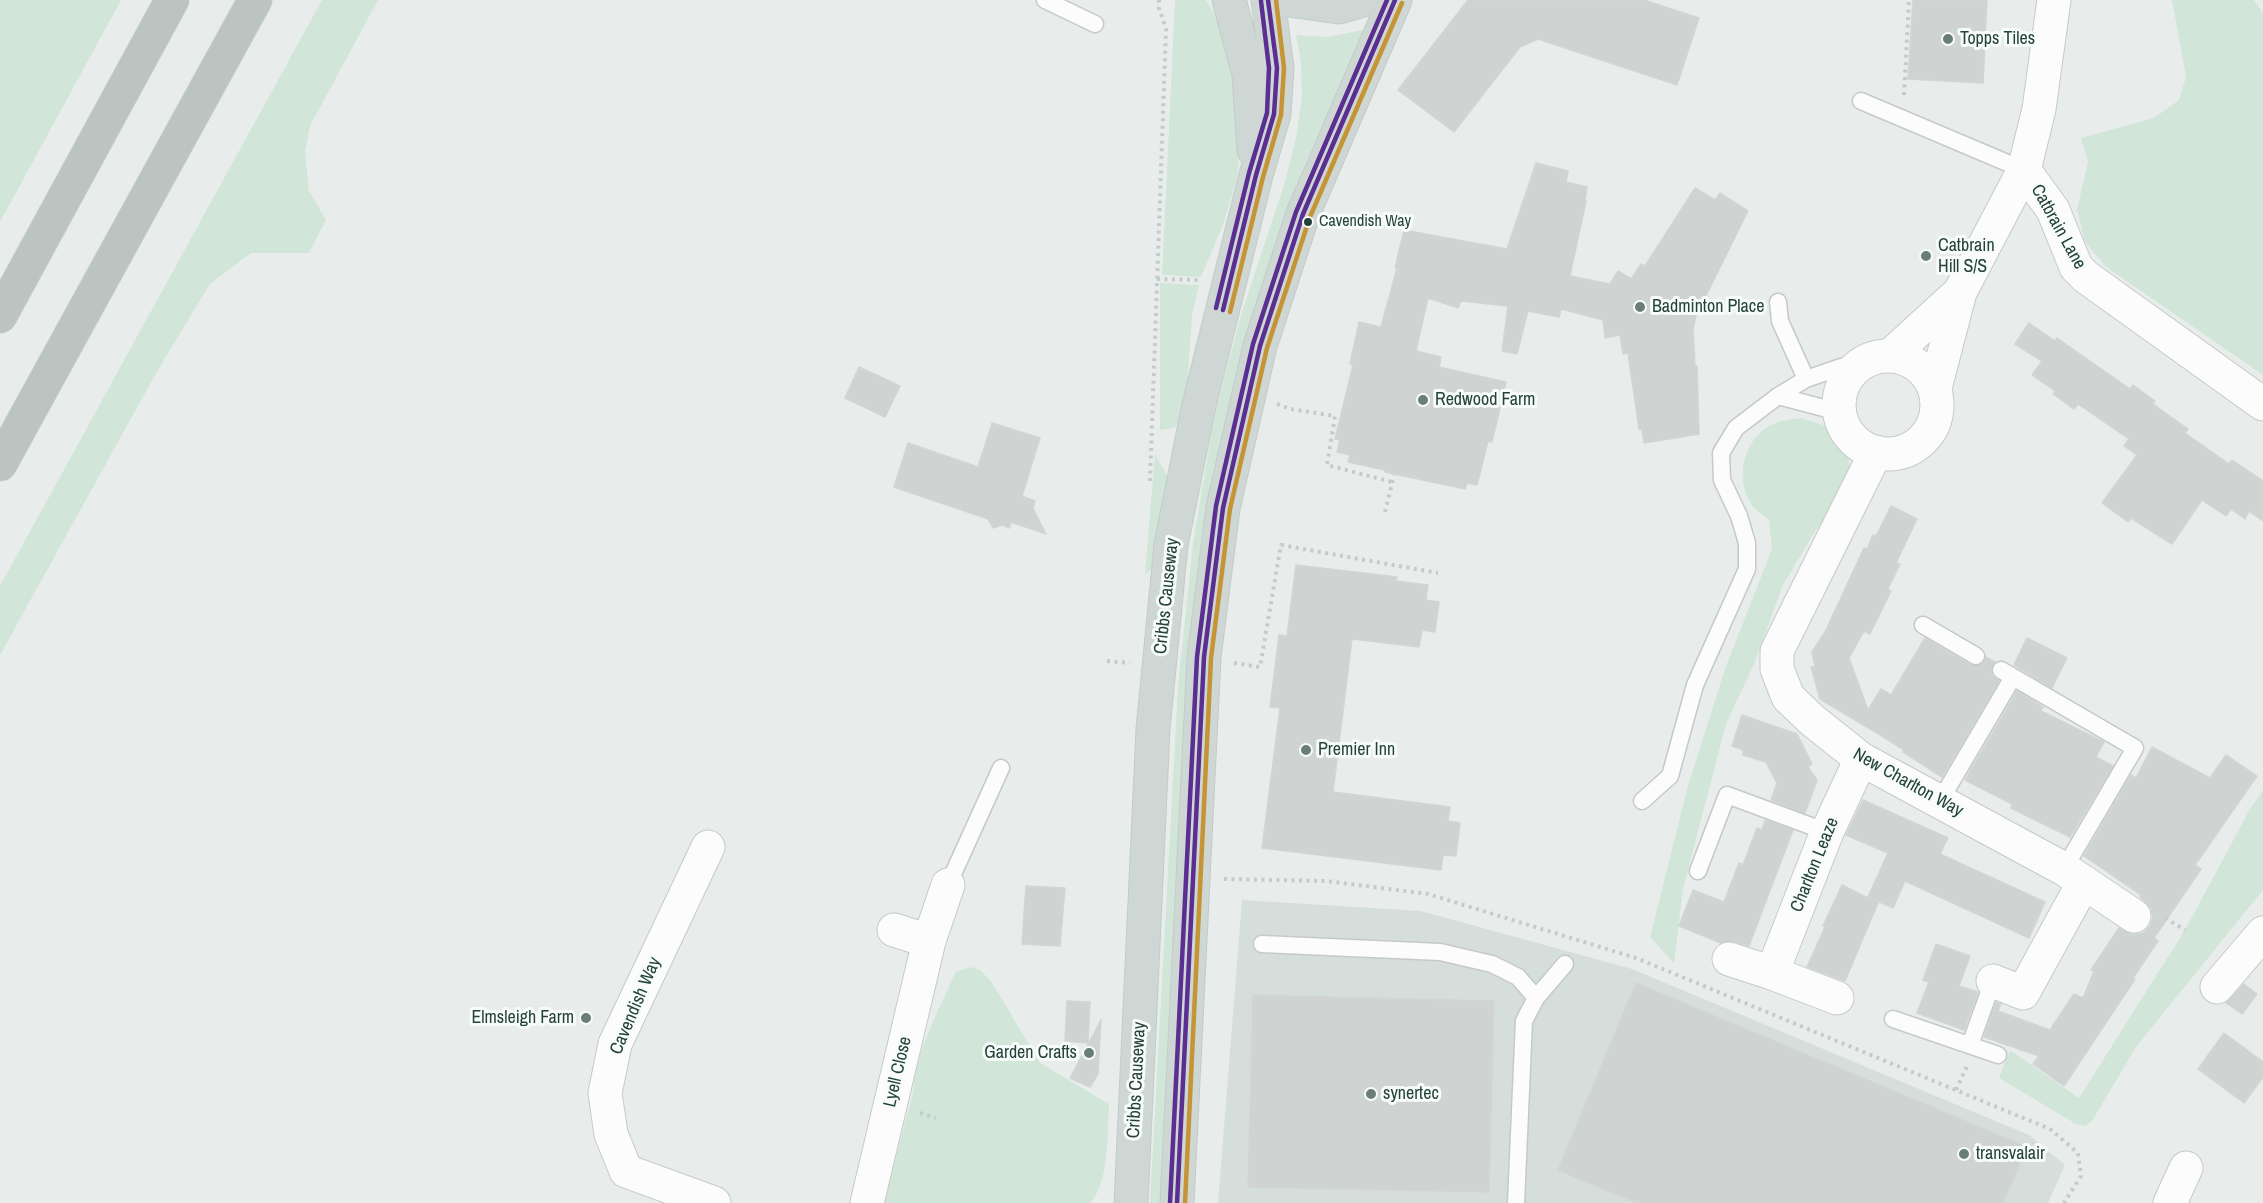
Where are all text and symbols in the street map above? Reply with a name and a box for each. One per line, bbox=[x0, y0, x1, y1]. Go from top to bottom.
place label: Topps Tiles bbox=[1960, 28, 2035, 50]
marker: Topps Tiles bbox=[1941, 32, 1955, 46]
street label: Catbrain Lane bbox=[2026, 181, 2090, 273]
place label: Cavendish Way bbox=[1319, 212, 1411, 232]
marker: Cavendish Way bbox=[1302, 216, 1314, 228]
place label: Catbrain Hill S/S bbox=[1938, 235, 1995, 278]
marker: Catbrain Hill S/S bbox=[1919, 249, 1933, 263]
place label: Badminton Place bbox=[1652, 296, 1764, 318]
marker: Badminton Place bbox=[1633, 300, 1647, 314]
place label: Redwood Farm bbox=[1435, 389, 1535, 411]
marker: Redwood Farm bbox=[1416, 393, 1430, 407]
street label: Cribbs Causeway bbox=[1150, 537, 1184, 655]
place label: Premier Inn bbox=[1318, 739, 1395, 761]
marker: Premier Inn bbox=[1299, 743, 1313, 757]
street label: New Charlton Way bbox=[1849, 744, 1967, 822]
street label: Charlton Leaze bbox=[1786, 815, 1844, 915]
street label: Cavendish Way bbox=[606, 954, 666, 1058]
place label: Elmsleigh Farm bbox=[471, 1007, 574, 1029]
marker: Elmsleigh Farm bbox=[579, 1011, 593, 1025]
street label: Cribbs Causeway bbox=[1123, 1021, 1151, 1139]
street label: Lyell Close bbox=[879, 1035, 917, 1109]
place label: Garden Crafts bbox=[984, 1042, 1077, 1064]
marker: Garden Crafts bbox=[1082, 1046, 1096, 1060]
place label: synertec bbox=[1383, 1083, 1439, 1105]
marker: synertec bbox=[1364, 1087, 1378, 1101]
place label: transvalair bbox=[1976, 1143, 2045, 1165]
marker: transvalair bbox=[1957, 1147, 1971, 1161]

